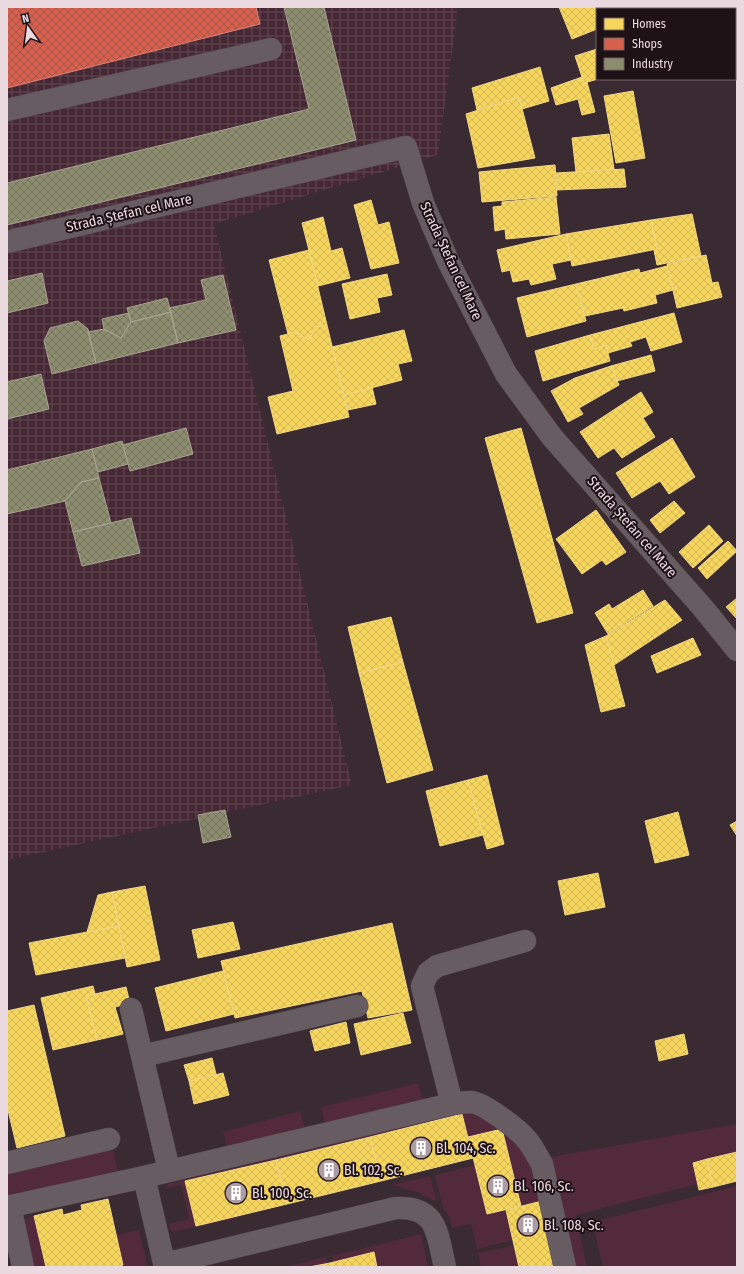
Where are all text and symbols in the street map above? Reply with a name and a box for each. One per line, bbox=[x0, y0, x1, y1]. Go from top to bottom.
north arrow bbox=[8, 8, 48, 48]
legend bbox=[596, 8, 736, 80]
text: N bbox=[21, 12, 30, 26]
text: Homes bbox=[632, 17, 666, 31]
text: Shops bbox=[632, 37, 662, 51]
text: Industry bbox=[632, 57, 673, 71]
street label: Strada Ștefan cel Mare bbox=[65, 190, 194, 237]
street label: Strada Ștefan cel Mare bbox=[415, 199, 486, 323]
street label: Strada Ștefan cel Mare bbox=[583, 473, 680, 582]
building icon: Bl. 104, Sc. bbox=[408, 1135, 434, 1161]
place label: Bl. 104, Sc. bbox=[436, 1140, 495, 1157]
building icon: Bl. 102, Sc. bbox=[316, 1157, 342, 1183]
place label: Bl. 102, Sc. bbox=[344, 1162, 403, 1179]
building icon: Bl. 106, Sc. bbox=[485, 1173, 511, 1199]
place label: Bl. 106, Sc. bbox=[514, 1178, 574, 1195]
building icon: Bl. 100, Sc. bbox=[223, 1180, 249, 1206]
place label: Bl. 100, Sc. bbox=[252, 1185, 312, 1202]
building icon: Bl. 108, Sc. bbox=[515, 1212, 541, 1238]
place label: Bl. 108, Sc. bbox=[544, 1217, 604, 1234]

